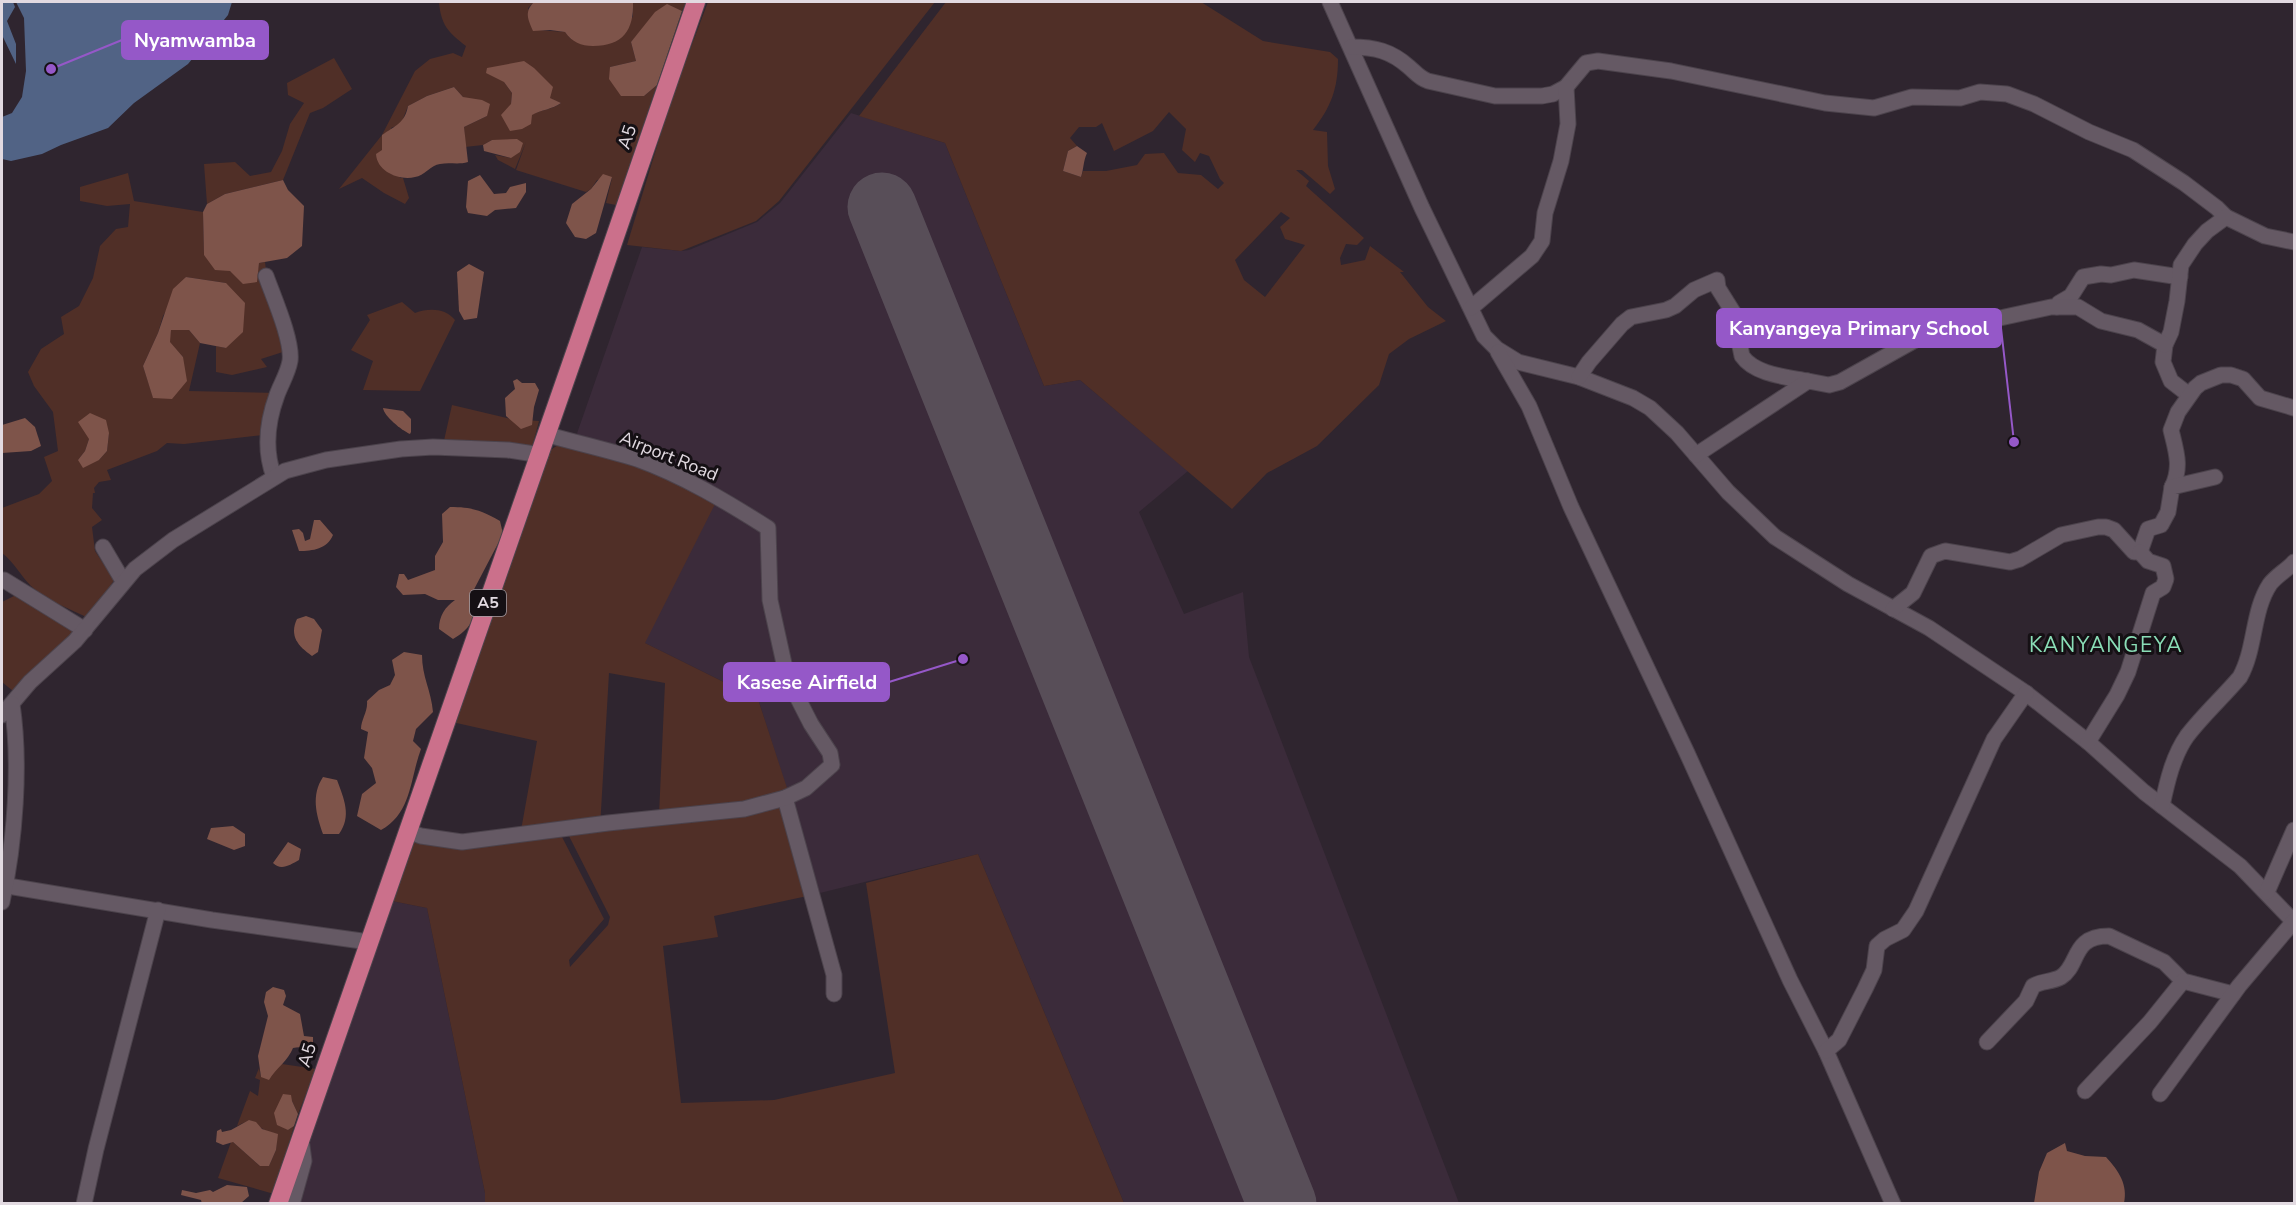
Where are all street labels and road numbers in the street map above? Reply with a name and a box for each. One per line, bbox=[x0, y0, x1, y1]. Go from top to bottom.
street label: A5 bbox=[612, 122, 642, 152]
street label: Airport Road bbox=[616, 425, 722, 487]
road number: A5 bbox=[470, 590, 506, 616]
street label: A5 bbox=[292, 1040, 322, 1070]

